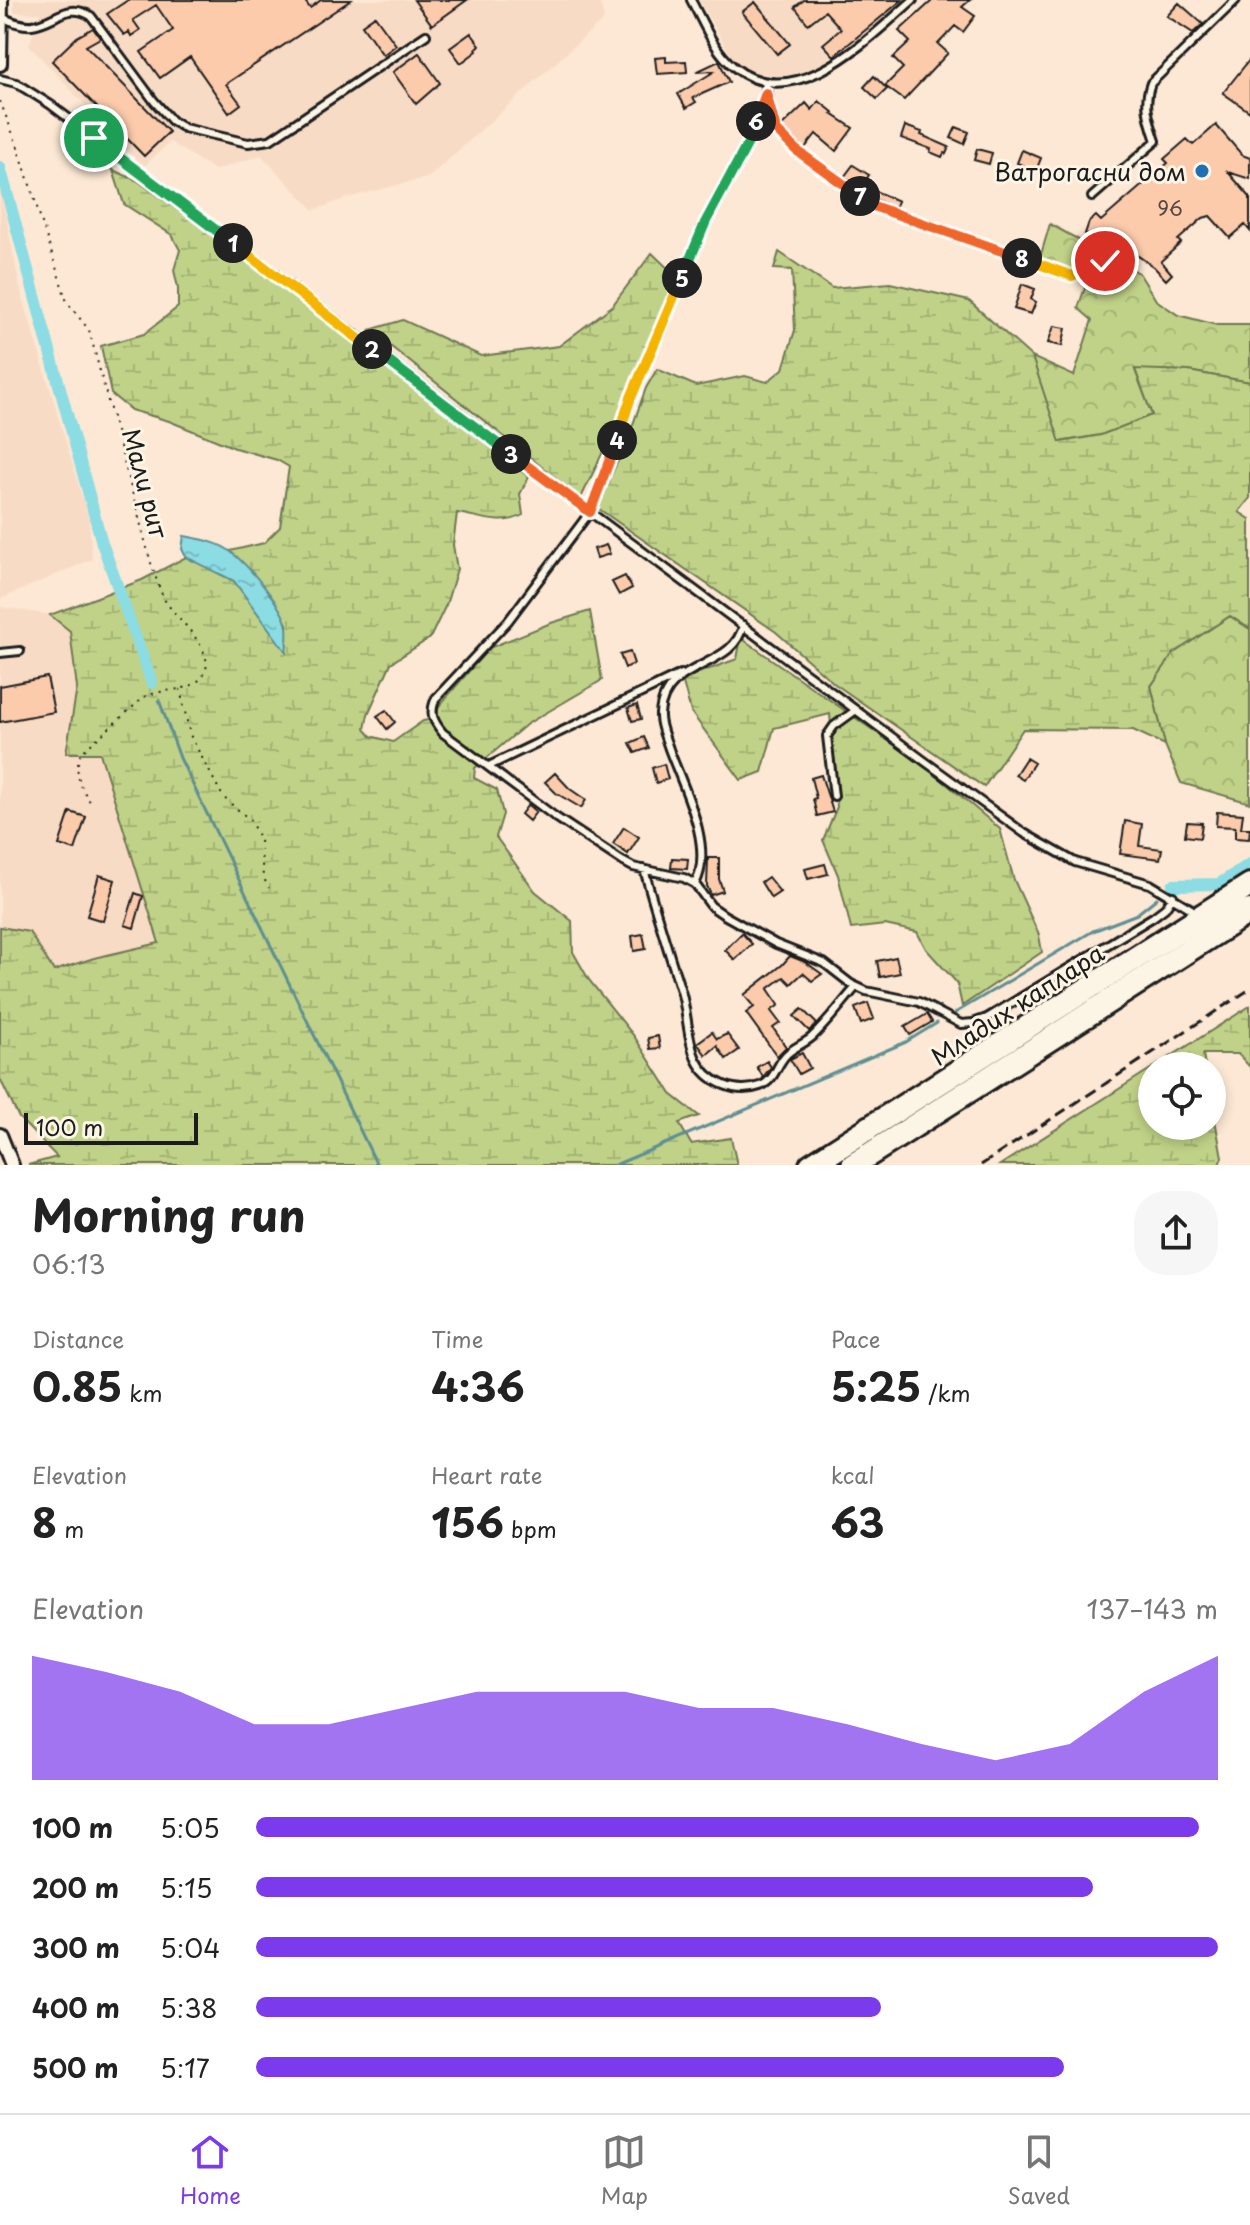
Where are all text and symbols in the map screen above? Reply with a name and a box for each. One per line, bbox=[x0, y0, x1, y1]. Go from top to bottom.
pin: 6 bbox=[736, 101, 776, 141]
pin bbox=[60, 104, 128, 172]
text: 6 bbox=[748, 104, 764, 137]
icon: arrive bbox=[72, 116, 116, 160]
place label: Ватрогасни дом bbox=[994, 153, 1186, 189]
marker: Ватрогасни дом bbox=[1193, 162, 1211, 180]
pin: 7 bbox=[840, 176, 880, 216]
text: 7 bbox=[854, 179, 866, 212]
house number: 96 bbox=[1157, 193, 1183, 223]
pin: 1 bbox=[213, 223, 253, 263]
text: 1 bbox=[228, 226, 238, 259]
pin bbox=[1071, 227, 1139, 295]
pin: 8 bbox=[1002, 238, 1042, 278]
icon: check bbox=[1083, 239, 1127, 283]
text: 8 bbox=[1015, 241, 1029, 274]
pin: 5 bbox=[662, 258, 702, 298]
text: 5 bbox=[675, 261, 689, 294]
pin: 2 bbox=[352, 329, 392, 369]
text: 2 bbox=[364, 332, 380, 365]
pin: 4 bbox=[597, 420, 637, 460]
text: 4 bbox=[610, 423, 624, 456]
street label: Мали рит bbox=[114, 424, 178, 543]
pin: 3 bbox=[491, 434, 531, 474]
text: 3 bbox=[504, 437, 518, 470]
street label: Младих каплара bbox=[923, 934, 1111, 1074]
map controls bbox=[1138, 1052, 1226, 1140]
button: locate bbox=[1138, 1052, 1226, 1140]
scale bar bbox=[24, 1109, 198, 1145]
text: 100 m bbox=[36, 1110, 103, 1143]
text: Morning run bbox=[32, 1181, 306, 1247]
button: share bbox=[1134, 1191, 1218, 1275]
text: 06:13 bbox=[32, 1244, 106, 1283]
text: Distance bbox=[32, 1322, 124, 1355]
text: Time bbox=[431, 1322, 483, 1355]
text: Pace bbox=[831, 1322, 880, 1355]
text: 0.85 bbox=[32, 1355, 122, 1416]
text: 4:36 bbox=[431, 1355, 525, 1416]
text: 5:25 bbox=[831, 1355, 921, 1416]
text: km bbox=[122, 1376, 162, 1409]
text: /km bbox=[921, 1376, 970, 1409]
text: Elevation bbox=[32, 1458, 127, 1491]
text: Heart rate bbox=[431, 1458, 542, 1491]
text: kcal bbox=[831, 1458, 875, 1491]
text: 8 bbox=[32, 1491, 57, 1552]
text: 156 bbox=[431, 1491, 504, 1552]
text: 63 bbox=[831, 1491, 885, 1552]
text: m bbox=[57, 1512, 84, 1545]
text: bpm bbox=[504, 1512, 557, 1545]
text: Elevation bbox=[32, 1589, 144, 1628]
text: 137–143 m bbox=[1086, 1589, 1218, 1628]
text: 100 m bbox=[32, 1808, 113, 1847]
text: 5:05 bbox=[160, 1808, 220, 1847]
text: 200 m bbox=[32, 1868, 119, 1907]
text: 5:15 bbox=[160, 1868, 213, 1907]
text: 300 m bbox=[32, 1928, 120, 1967]
text: 5:04 bbox=[160, 1928, 220, 1967]
text: 400 m bbox=[32, 1988, 120, 2027]
text: 5:38 bbox=[160, 1988, 218, 2027]
text: 500 m bbox=[32, 2048, 118, 2087]
text: 5:17 bbox=[160, 2048, 210, 2087]
tab: Home bbox=[180, 2130, 241, 2211]
tab: Map bbox=[601, 2130, 648, 2211]
tab: Saved bbox=[1008, 2130, 1070, 2211]

